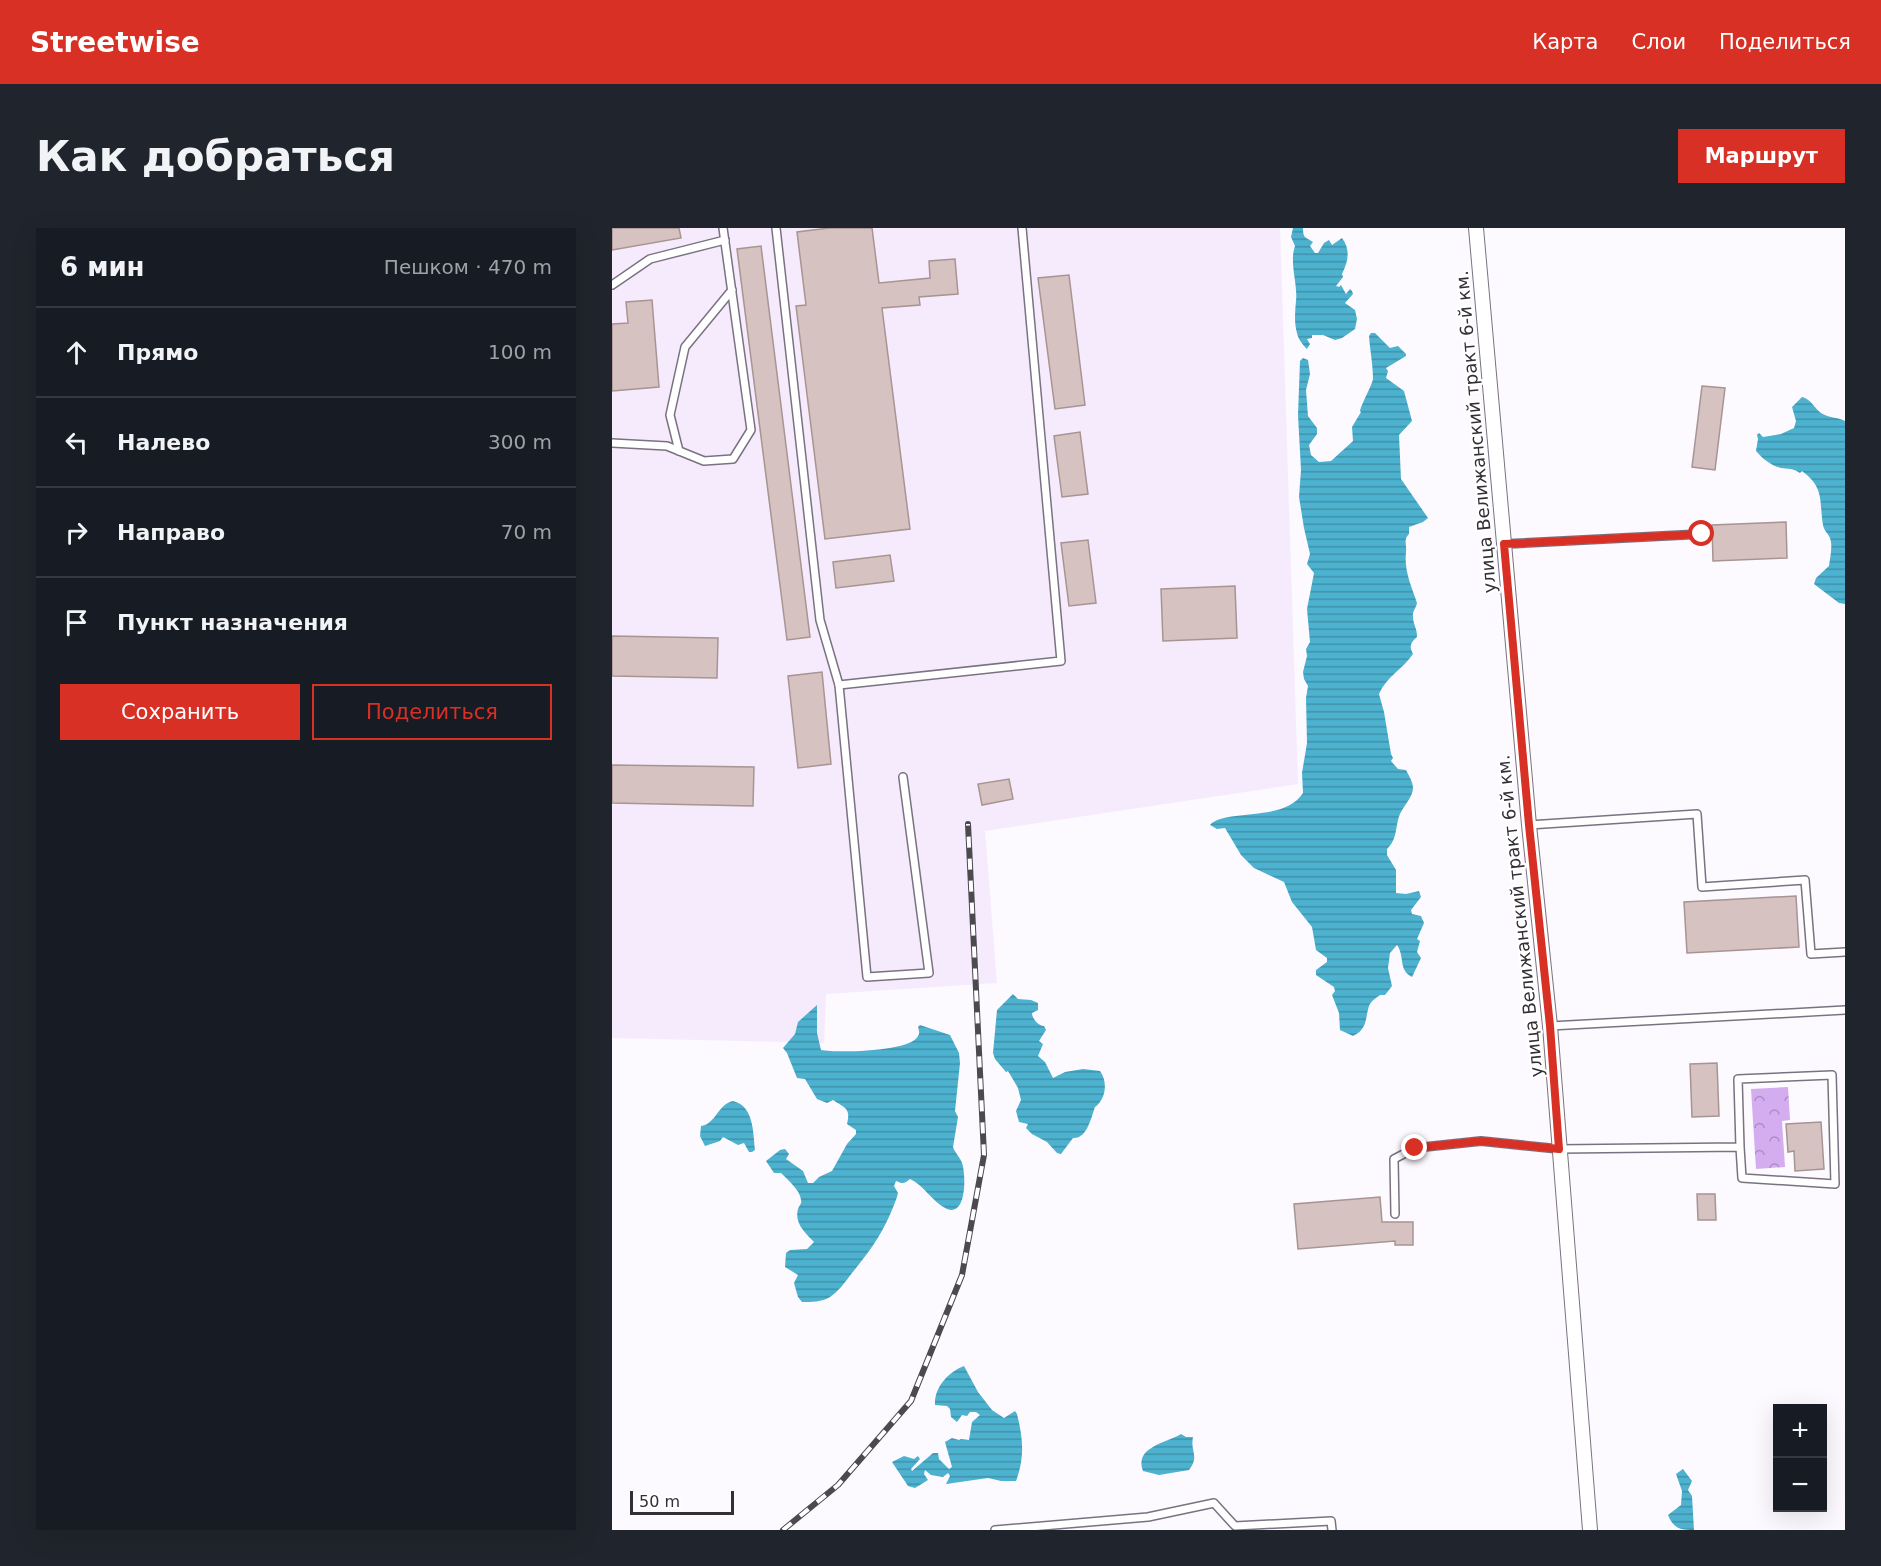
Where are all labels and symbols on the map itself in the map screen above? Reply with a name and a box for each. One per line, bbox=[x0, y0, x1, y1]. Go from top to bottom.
street label: улица Велижанский тракт 6-й км. bbox=[1451, 270, 1500, 594]
route start bbox=[1688, 520, 1714, 546]
street label: улица Велижанский тракт 6-й км. bbox=[1492, 754, 1547, 1078]
route end bbox=[1401, 1134, 1427, 1160]
scale bar bbox=[630, 1488, 734, 1516]

